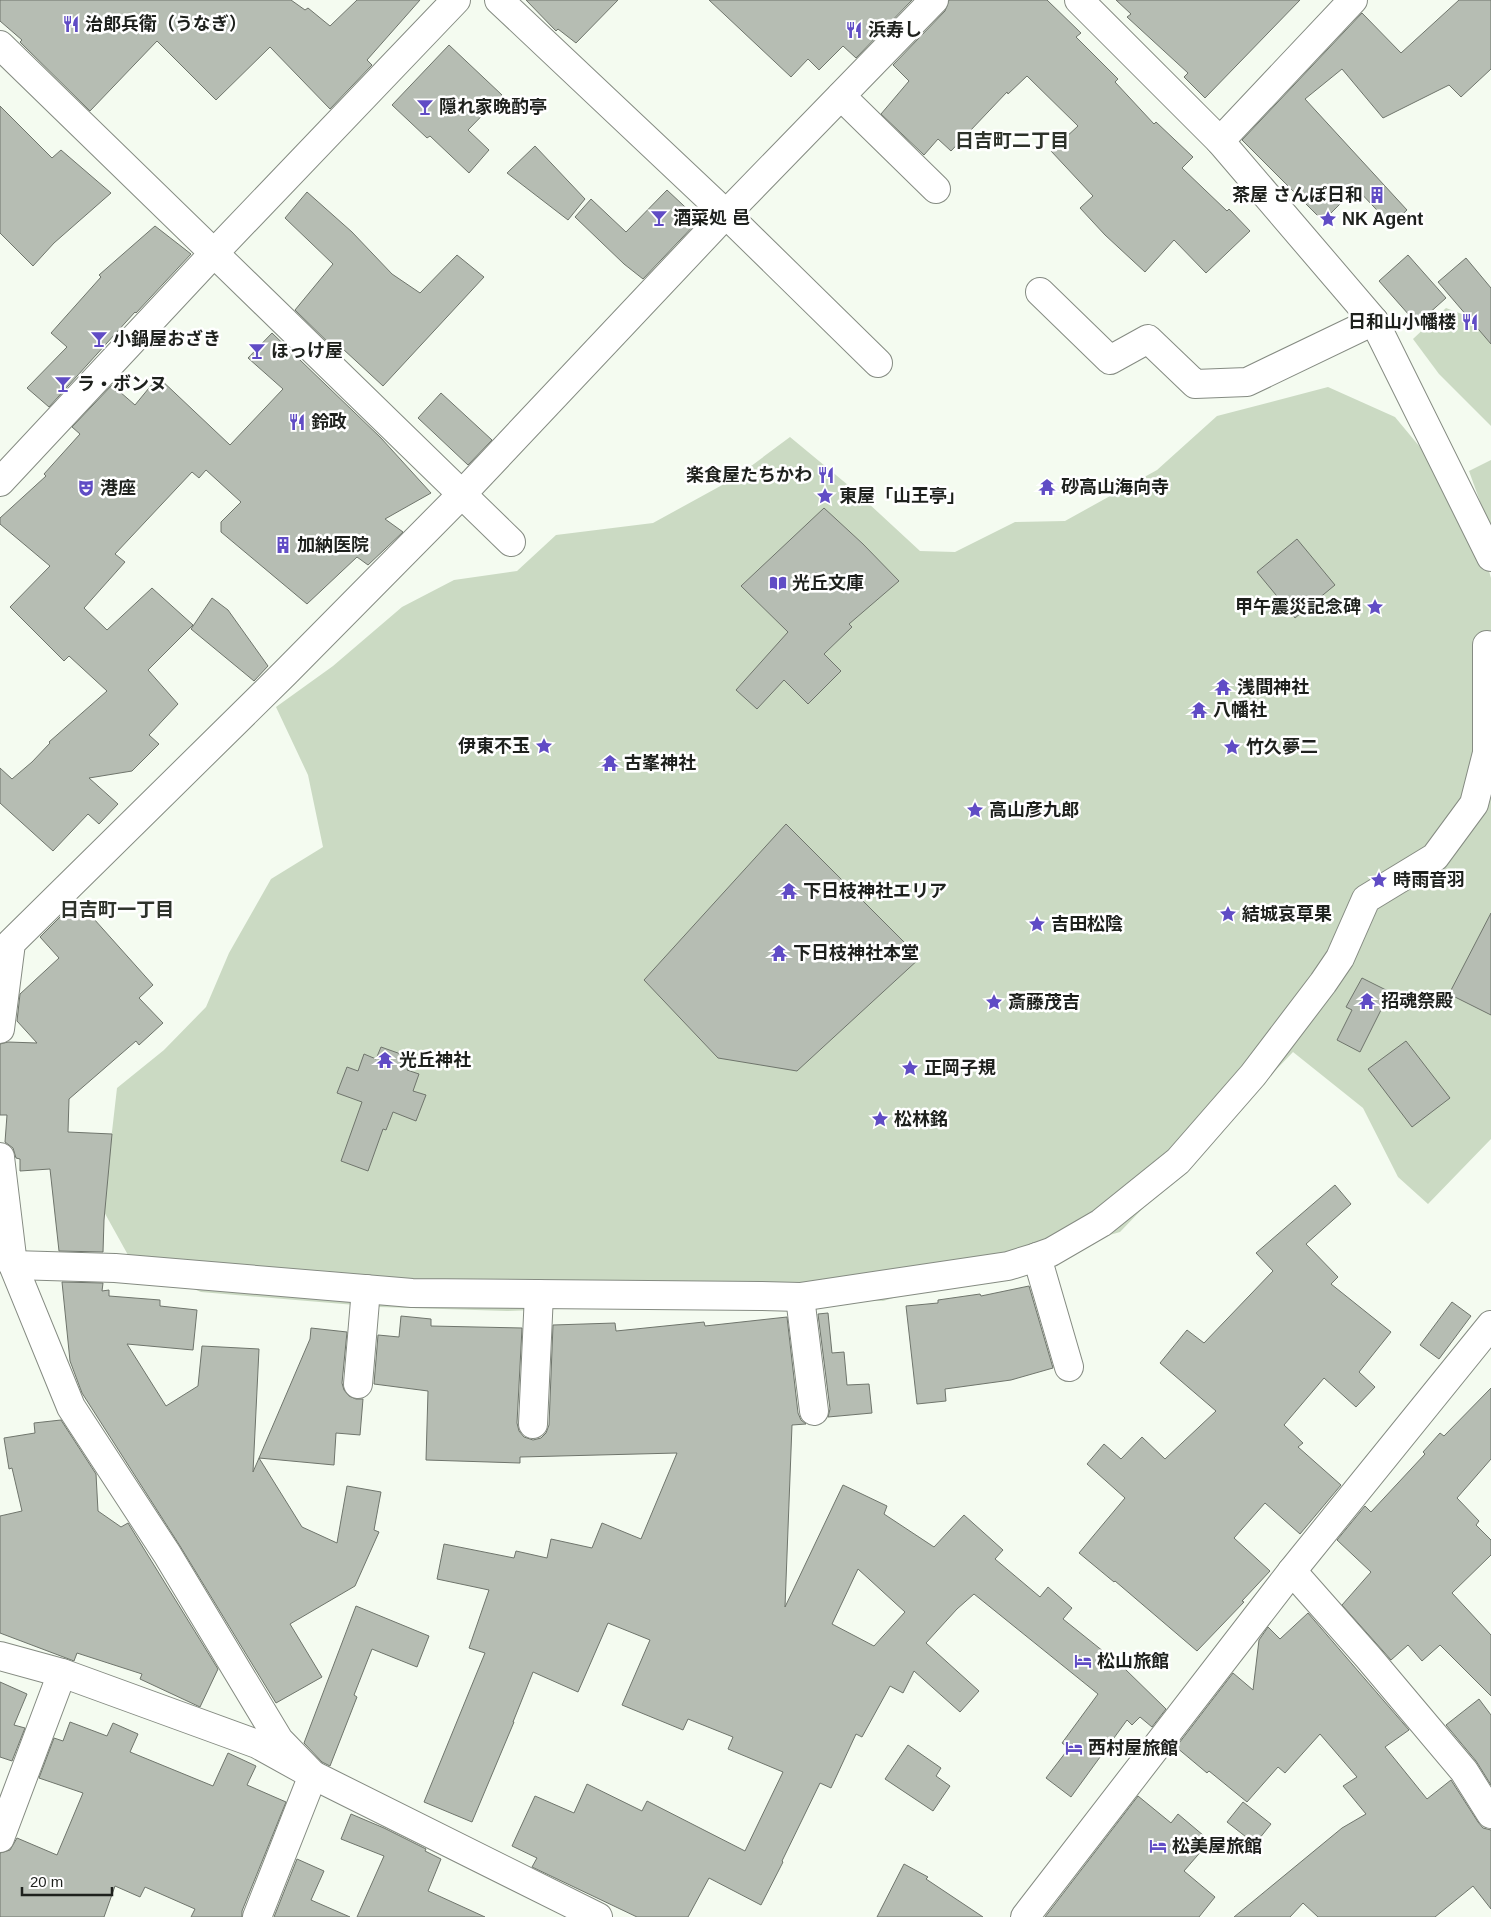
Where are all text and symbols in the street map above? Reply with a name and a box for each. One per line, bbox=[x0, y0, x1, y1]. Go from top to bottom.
place label: 治郎兵衛（うなぎ） bbox=[85, 13, 247, 34]
restaurant icon: 治郎兵衛（うなぎ） bbox=[61, 14, 81, 34]
restaurant icon: 浜寿し bbox=[844, 20, 864, 40]
place label: 浜寿し bbox=[868, 20, 922, 40]
bar icon: 隠れ家晩酌亭 bbox=[415, 97, 435, 117]
place label: 隠れ家晩酌亭 bbox=[439, 97, 547, 117]
district label: 日吉町二丁目 bbox=[955, 130, 1069, 151]
place label: 茶屋 さんぽ日和 bbox=[1232, 185, 1363, 205]
building icon: 茶屋 さんぽ日和 bbox=[1367, 185, 1387, 205]
bar icon: 酒菜処 邑 bbox=[649, 208, 669, 228]
place label: 酒菜処 邑 bbox=[673, 208, 750, 228]
place icon: NK Agent bbox=[1318, 209, 1338, 229]
place label: NK Agent bbox=[1342, 209, 1423, 229]
place label: 日和山小幡楼 bbox=[1348, 312, 1456, 332]
restaurant icon: 日和山小幡楼 bbox=[1460, 312, 1480, 332]
bar icon: 小鍋屋おざき bbox=[89, 329, 109, 349]
place label: 小鍋屋おざき bbox=[113, 329, 221, 349]
bar icon: ほっけ屋 bbox=[247, 341, 267, 361]
place label: ほっけ屋 bbox=[271, 341, 343, 361]
bar icon: ラ・ボンヌ bbox=[53, 374, 73, 394]
place label: ラ・ボンヌ bbox=[77, 374, 167, 394]
place label: 鈴政 bbox=[311, 411, 347, 432]
restaurant icon: 鈴政 bbox=[287, 412, 307, 432]
place label: 楽食屋たちかわ bbox=[686, 465, 812, 485]
restaurant icon: 楽食屋たちかわ bbox=[816, 465, 836, 485]
temple icon: 砂高山海向寺 bbox=[1037, 477, 1057, 497]
place label: 砂高山海向寺 bbox=[1061, 477, 1169, 497]
theatre icon: 港座 bbox=[76, 478, 96, 498]
place label: 港座 bbox=[100, 478, 136, 498]
place icon: 東屋「山王亭」 bbox=[815, 486, 835, 506]
place label: 東屋「山王亭」 bbox=[839, 486, 965, 506]
building icon: 加納医院 bbox=[273, 535, 293, 555]
place label: 加納医院 bbox=[297, 535, 369, 555]
library icon: 光丘文庫 bbox=[768, 573, 788, 593]
place label: 光丘文庫 bbox=[792, 573, 864, 593]
place label: 甲午震災記念碑 bbox=[1235, 597, 1361, 617]
place icon: 甲午震災記念碑 bbox=[1365, 597, 1385, 617]
temple icon: 浅間神社 bbox=[1213, 677, 1233, 697]
place label: 浅間神社 bbox=[1237, 677, 1309, 697]
temple icon: 八幡社 bbox=[1189, 700, 1209, 720]
place label: 八幡社 bbox=[1213, 700, 1267, 720]
place label: 伊東不玉 bbox=[458, 736, 530, 756]
place icon: 伊東不玉 bbox=[534, 736, 554, 756]
place icon: 竹久夢二 bbox=[1222, 737, 1242, 757]
place label: 竹久夢二 bbox=[1246, 737, 1318, 757]
temple icon: 古峯神社 bbox=[600, 753, 620, 773]
place label: 古峯神社 bbox=[624, 753, 696, 773]
place icon: 高山彦九郎 bbox=[965, 800, 985, 820]
place label: 高山彦九郎 bbox=[989, 800, 1079, 820]
place icon: 時雨音羽 bbox=[1369, 870, 1389, 890]
place label: 時雨音羽 bbox=[1393, 870, 1465, 890]
temple icon: 下日枝神社エリア bbox=[779, 881, 799, 901]
place label: 下日枝神社エリア bbox=[803, 881, 947, 901]
district label: 日吉町一丁目 bbox=[60, 899, 174, 920]
place icon: 結城哀草果 bbox=[1218, 904, 1238, 924]
place label: 結城哀草果 bbox=[1242, 904, 1332, 924]
place icon: 吉田松陰 bbox=[1027, 914, 1047, 934]
place label: 吉田松陰 bbox=[1051, 914, 1123, 934]
temple icon: 下日枝神社本堂 bbox=[769, 943, 789, 963]
place label: 下日枝神社本堂 bbox=[793, 943, 919, 963]
temple icon: 招魂祭殿 bbox=[1357, 991, 1377, 1011]
place label: 招魂祭殿 bbox=[1381, 991, 1453, 1011]
place icon: 斎藤茂吉 bbox=[984, 992, 1004, 1012]
place label: 斎藤茂吉 bbox=[1008, 992, 1080, 1012]
temple icon: 光丘神社 bbox=[375, 1050, 395, 1070]
place label: 光丘神社 bbox=[399, 1050, 471, 1070]
place icon: 正岡子規 bbox=[900, 1058, 920, 1078]
place label: 正岡子規 bbox=[924, 1058, 996, 1078]
place icon: 松林銘 bbox=[870, 1109, 890, 1129]
place label: 松林銘 bbox=[894, 1109, 948, 1129]
hotel icon: 松山旅館 bbox=[1073, 1651, 1093, 1671]
place label: 松山旅館 bbox=[1097, 1651, 1169, 1671]
hotel icon: 西村屋旅館 bbox=[1064, 1738, 1084, 1758]
place label: 西村屋旅館 bbox=[1088, 1738, 1178, 1758]
hotel icon: 松美屋旅館 bbox=[1148, 1836, 1168, 1856]
place label: 松美屋旅館 bbox=[1172, 1836, 1262, 1856]
scale bar bbox=[22, 1864, 112, 1896]
text: 20 m bbox=[30, 1873, 63, 1890]

